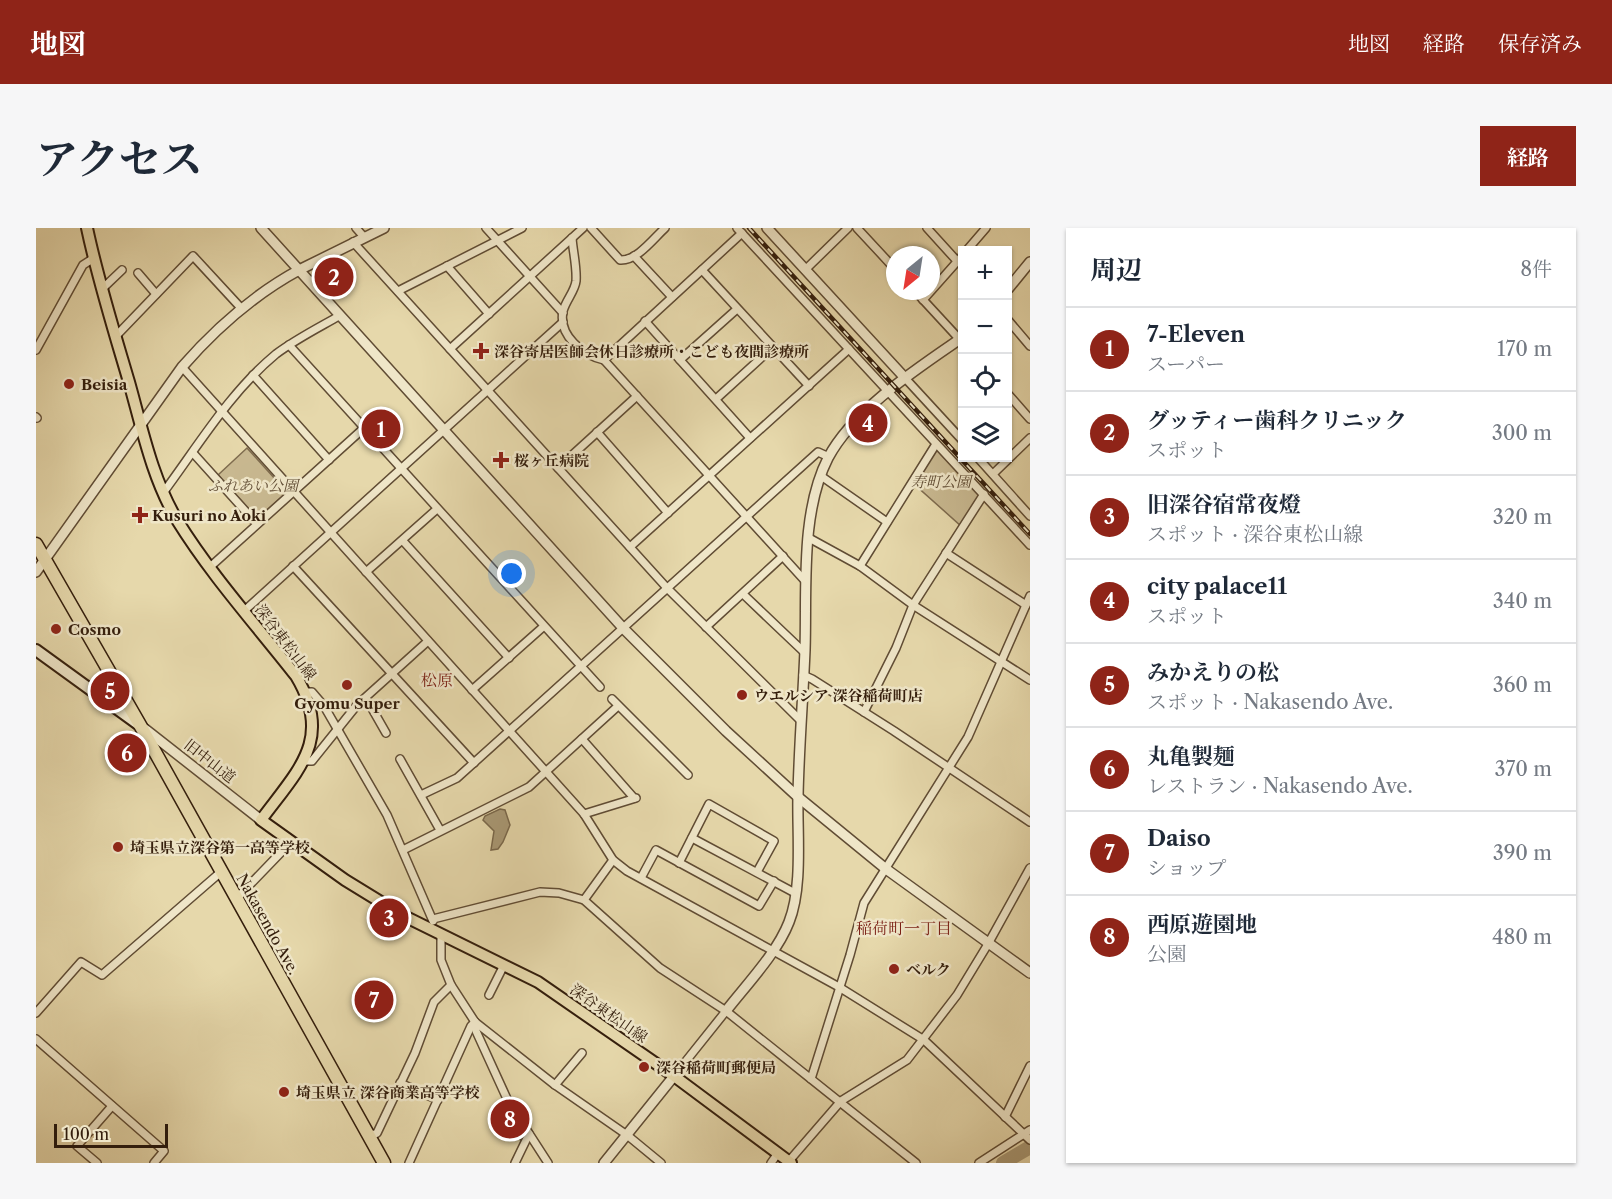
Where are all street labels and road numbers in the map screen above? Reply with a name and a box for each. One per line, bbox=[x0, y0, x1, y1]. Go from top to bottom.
street label: 深谷東松山線 bbox=[251, 600, 321, 684]
street label: 旧中山道 bbox=[181, 735, 239, 787]
street label: Nakasendo Ave. bbox=[232, 870, 304, 978]
street label: 深谷東松山線 bbox=[567, 979, 651, 1047]

